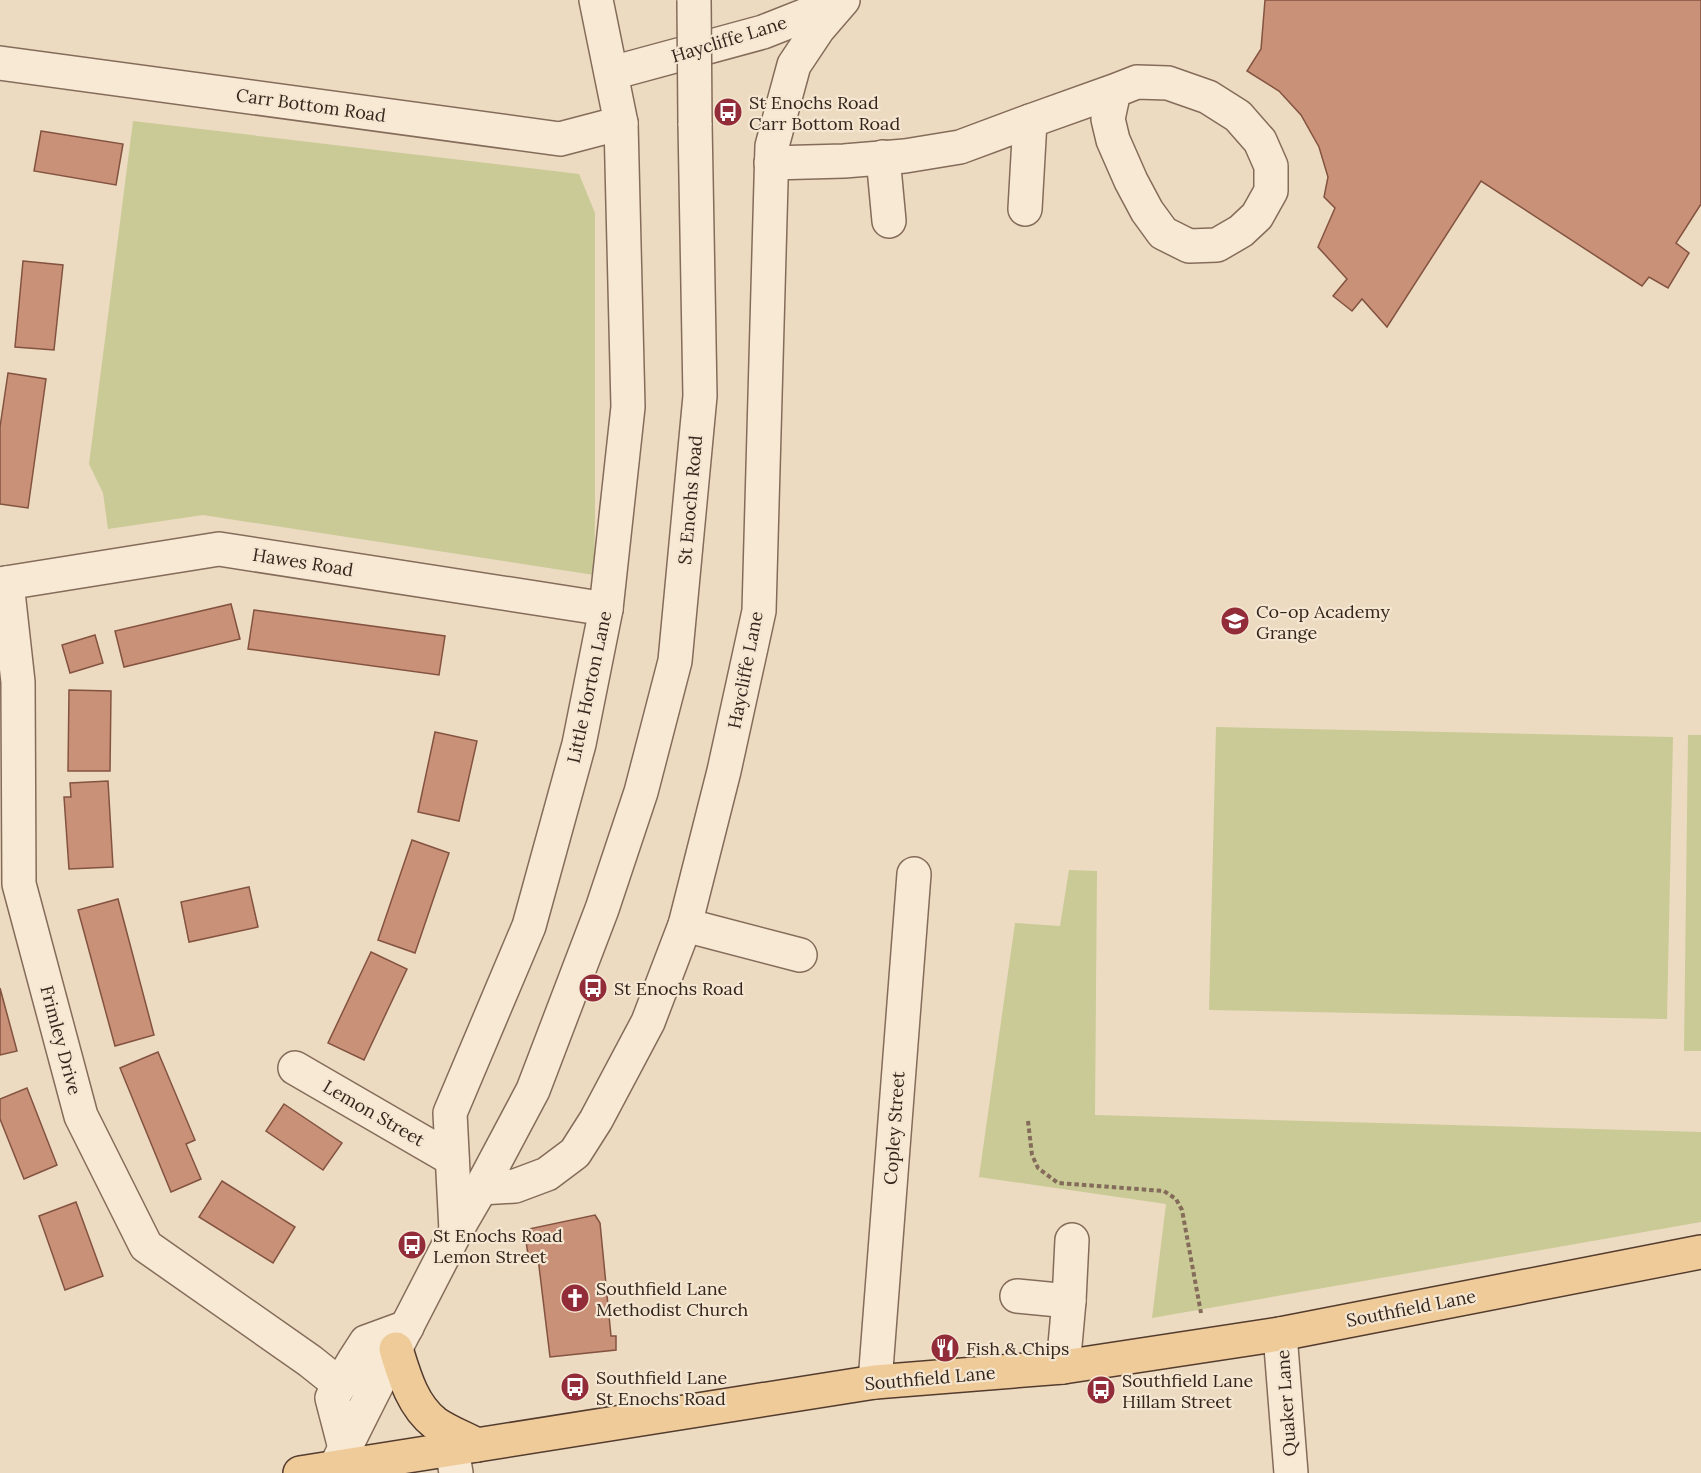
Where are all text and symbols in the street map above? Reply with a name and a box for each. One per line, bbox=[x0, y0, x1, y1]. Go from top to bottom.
street label: Haycliffe Lane bbox=[669, 10, 790, 67]
street label: Carr Bottom Road bbox=[235, 83, 388, 127]
place label: St Enochs Road Carr Bottom Road bbox=[749, 91, 900, 135]
bus stop icon: St Enochs Road Carr Bottom Road bbox=[712, 96, 744, 128]
street label: St Enochs Road bbox=[673, 434, 707, 566]
street label: Hawes Road bbox=[251, 543, 355, 581]
place label: Co-op Academy Grange bbox=[1256, 600, 1391, 644]
school or university icon: Co-op Academy Grange bbox=[1219, 605, 1251, 637]
street label: Little Horton Lane bbox=[562, 608, 616, 765]
street label: Haycliffe Lane bbox=[722, 609, 768, 731]
bus stop icon: St Enochs Road bbox=[577, 972, 609, 1004]
place label: St Enochs Road bbox=[614, 977, 744, 1000]
street label: Frimley Drive bbox=[35, 983, 87, 1098]
street label: Copley Street bbox=[879, 1070, 909, 1186]
street label: Lemon Street bbox=[319, 1075, 429, 1151]
place label: St Enochs Road Lemon Street bbox=[433, 1224, 563, 1268]
bus stop icon: St Enochs Road Lemon Street bbox=[396, 1229, 428, 1261]
place label: Southfield Lane Methodist Church bbox=[596, 1277, 749, 1321]
church icon: Southfield Lane Methodist Church bbox=[559, 1282, 591, 1314]
street label: Southfield Lane bbox=[1344, 1284, 1478, 1332]
restaurant icon: Fish & Chips bbox=[929, 1332, 961, 1364]
place label: Fish & Chips bbox=[966, 1337, 1069, 1360]
street label: Quaker Lane bbox=[1271, 1349, 1301, 1457]
street label: Southfield Lane bbox=[864, 1361, 997, 1395]
place label: Southfield Lane St Enochs Road bbox=[596, 1366, 728, 1410]
place label: Southfield Lane Hillam Street bbox=[1122, 1369, 1254, 1413]
bus stop icon: Southfield Lane St Enochs Road bbox=[559, 1371, 591, 1403]
bus stop icon: Southfield Lane Hillam Street bbox=[1085, 1374, 1117, 1406]

